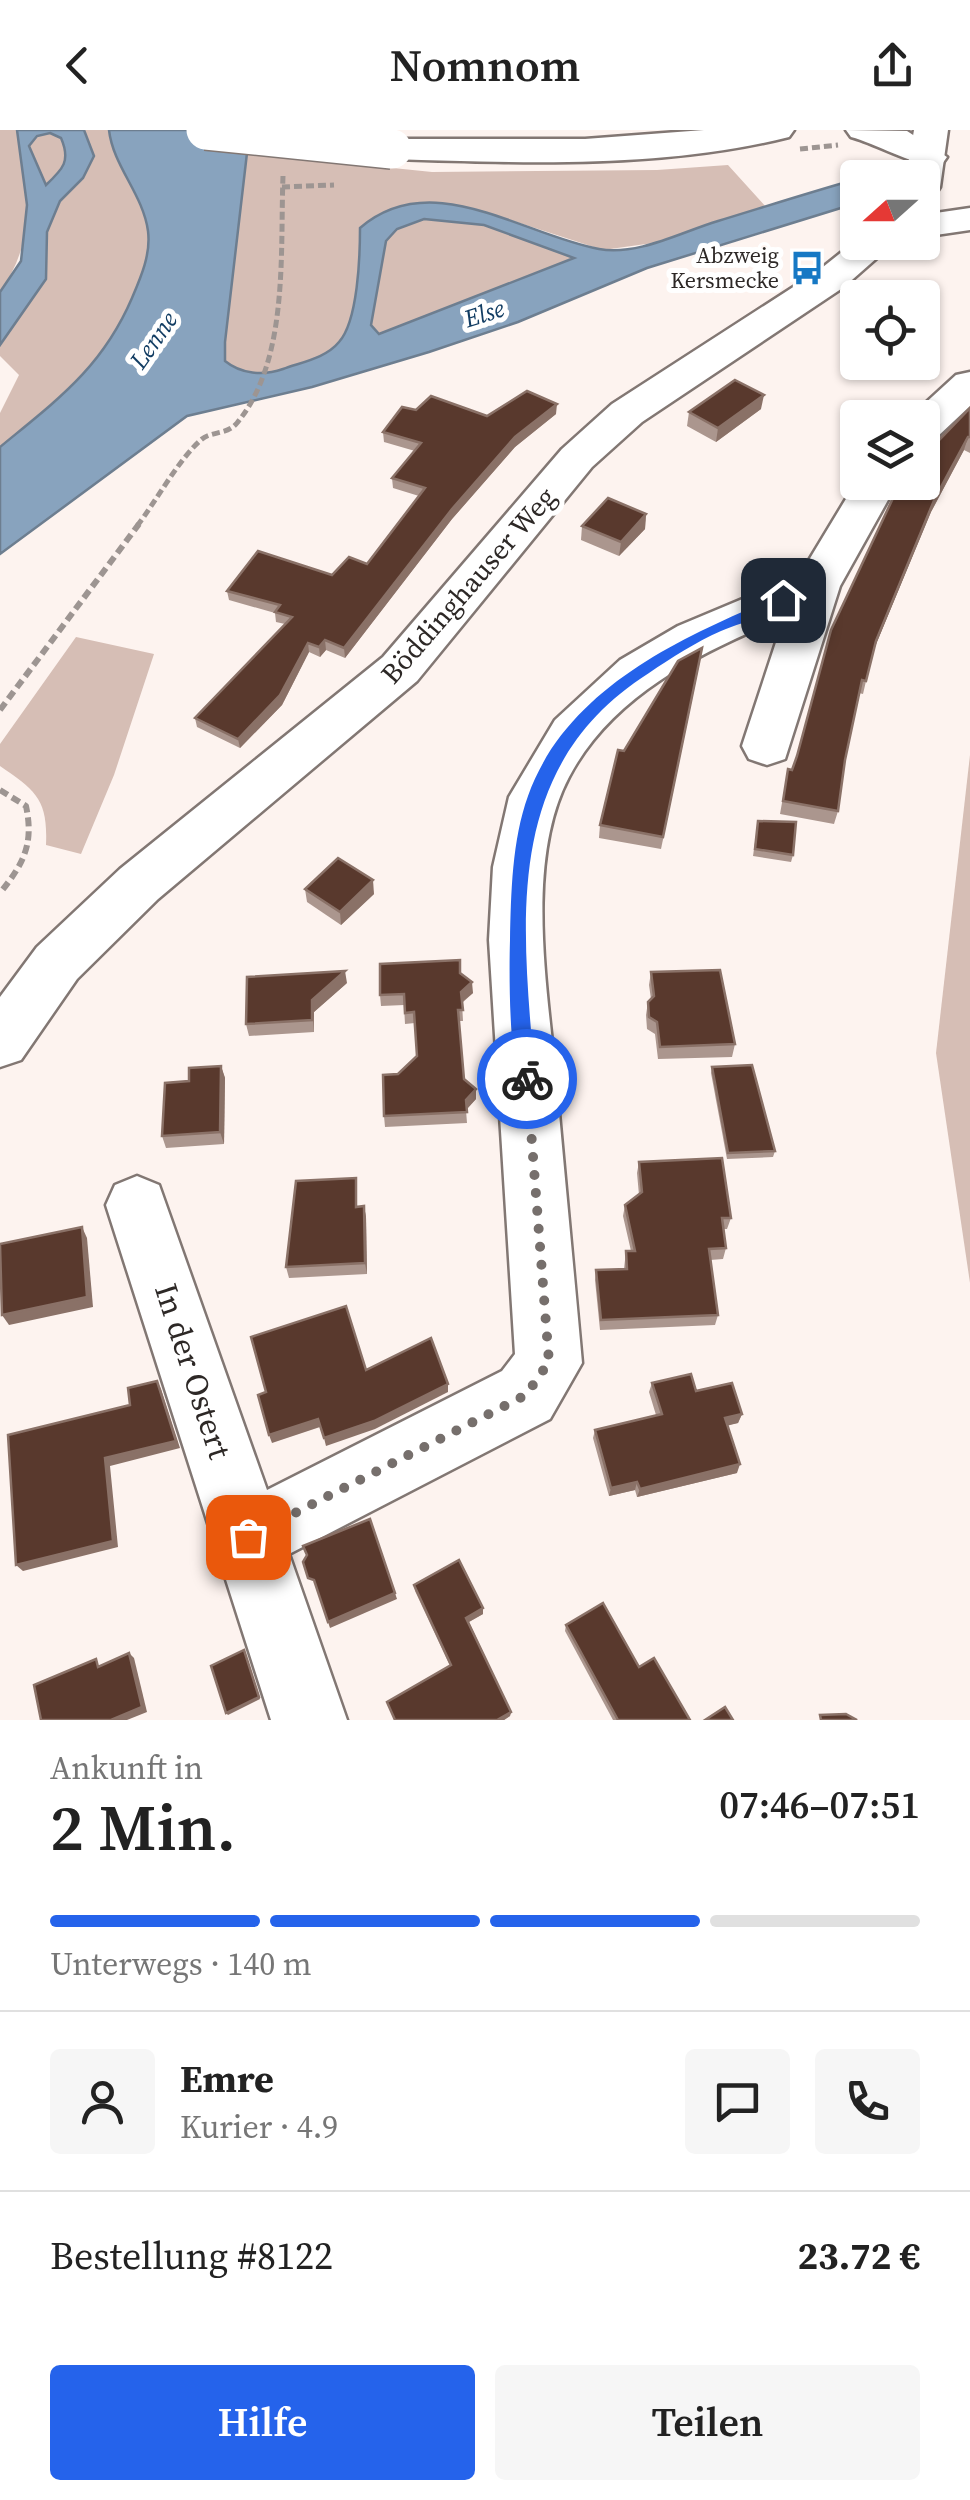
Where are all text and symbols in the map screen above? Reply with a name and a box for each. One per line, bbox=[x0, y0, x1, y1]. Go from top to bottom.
text: Nomnom bbox=[390, 34, 580, 96]
icon: back bbox=[50, 38, 105, 93]
icon: share bbox=[865, 38, 920, 93]
north arrow bbox=[840, 160, 940, 260]
map controls bbox=[840, 160, 940, 500]
place label: Abzweig Kersmecke bbox=[671, 240, 779, 295]
bus stop icon: Abzweig Kersmecke bbox=[788, 249, 826, 287]
button: locate bbox=[840, 280, 940, 380]
water label: Else bbox=[459, 291, 508, 336]
water label: Lenne bbox=[121, 305, 185, 376]
button: layers bbox=[840, 400, 940, 500]
street label: Böddinghauser Weg bbox=[372, 478, 564, 692]
pin bbox=[741, 558, 826, 643]
icon: home bbox=[756, 573, 811, 628]
courier bbox=[477, 1029, 577, 1129]
icon: bike bbox=[500, 1052, 555, 1107]
street label: In der Ostert bbox=[144, 1278, 242, 1465]
pin bbox=[206, 1495, 291, 1580]
icon: bag bbox=[221, 1510, 276, 1565]
text: Ankunft in bbox=[50, 1746, 203, 1790]
text: 07:46–07:51 bbox=[719, 1779, 920, 1831]
text: 2 Min. bbox=[50, 1783, 236, 1872]
text: Unterwegs · 140 m bbox=[50, 1942, 312, 1986]
button: person bbox=[50, 2049, 155, 2154]
button: chat bbox=[685, 2049, 790, 2154]
button: phone bbox=[815, 2049, 920, 2154]
text: Emre bbox=[180, 2053, 274, 2105]
text: Kurier · 4.9 bbox=[180, 2105, 338, 2149]
text: Bestellung #8122 bbox=[50, 2230, 333, 2282]
text: 23.72 € bbox=[797, 2230, 920, 2282]
button: Hilfe bbox=[50, 2365, 475, 2480]
button: Teilen bbox=[495, 2365, 920, 2480]

